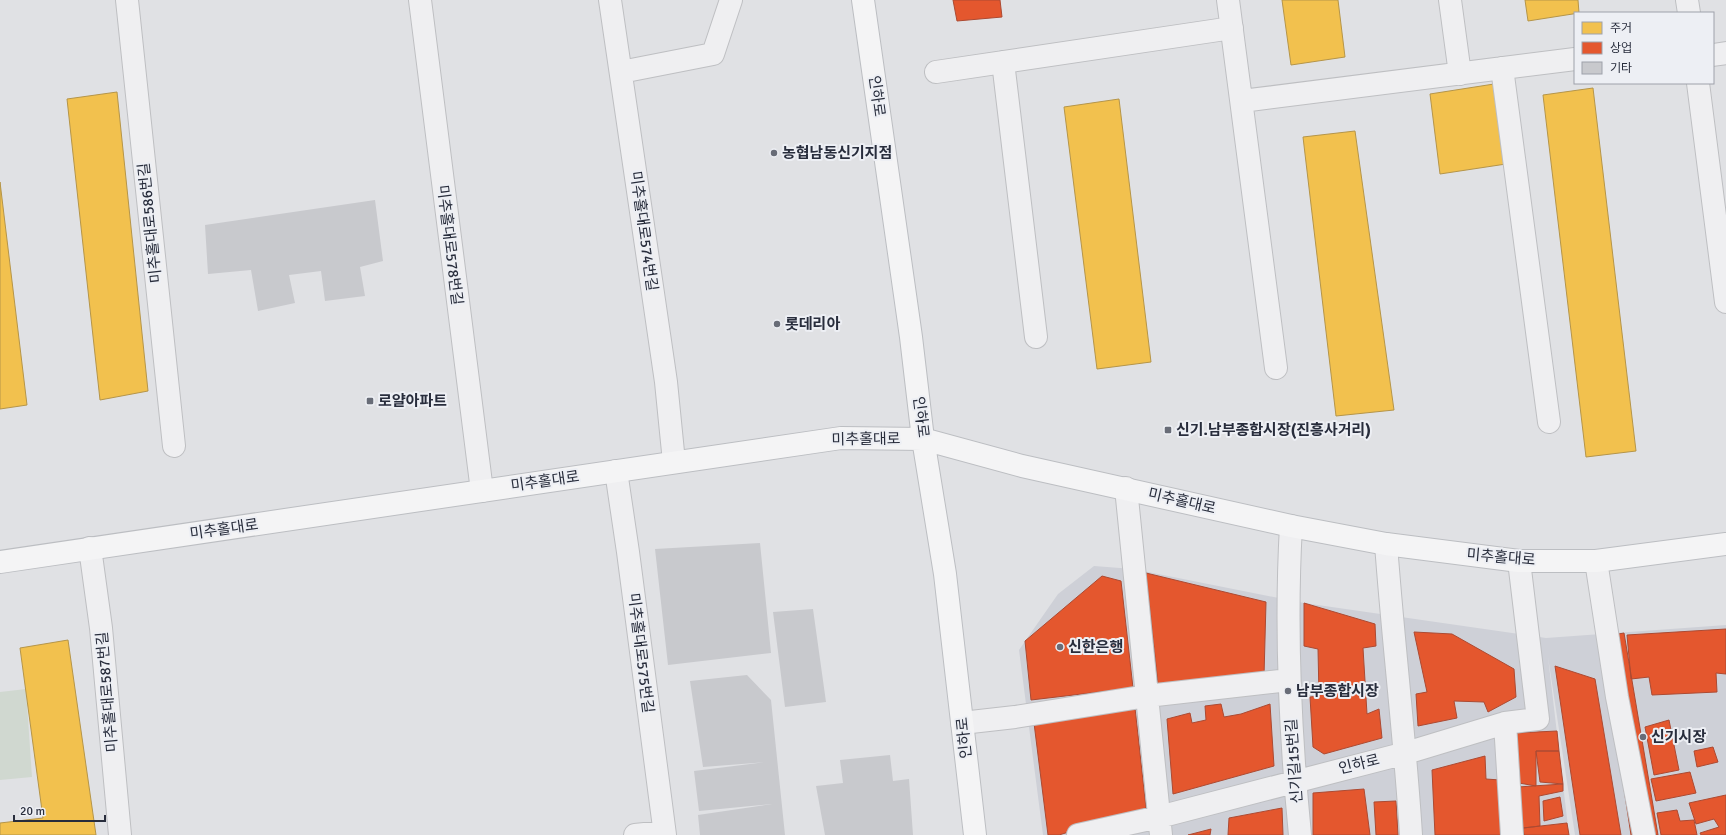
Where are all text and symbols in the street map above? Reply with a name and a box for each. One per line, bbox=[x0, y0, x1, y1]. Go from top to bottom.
legend bbox=[1574, 12, 1714, 84]
text: 주거 bbox=[1610, 21, 1632, 36]
text: 상업 bbox=[1610, 41, 1632, 56]
text: 기타 bbox=[1610, 61, 1632, 76]
street label: 인하로 bbox=[865, 74, 889, 118]
place label: 농협남동신기지점 bbox=[782, 144, 892, 162]
marker: 농협남동신기지점 bbox=[769, 148, 779, 158]
street label: 미추홀대로586번길 bbox=[135, 162, 165, 284]
street label: 미추홀대로574번길 bbox=[627, 170, 661, 292]
street label: 미추홀대로578번길 bbox=[434, 184, 466, 306]
place label: 롯데리아 bbox=[785, 315, 840, 333]
marker: 롯데리아 bbox=[772, 319, 782, 329]
place label: 로얄아파트 bbox=[378, 392, 447, 410]
street label: 인하로 bbox=[910, 395, 932, 439]
marker: 로얄아파트 bbox=[365, 396, 375, 406]
place label: 신기.남부종합시장(진흥사거리) bbox=[1176, 421, 1371, 439]
marker: 신기.남부종합시장(진흥사거리) bbox=[1163, 425, 1173, 435]
street label: 미추홀대로 bbox=[831, 429, 901, 449]
street label: 미추홀대로 bbox=[510, 467, 580, 495]
street label: 미추홀대로 bbox=[1146, 484, 1218, 518]
street label: 미추홀대로 bbox=[189, 515, 259, 543]
street label: 미추홀대로 bbox=[1466, 545, 1536, 569]
street label: 미추홀대로575번길 bbox=[625, 592, 657, 714]
street label: 미추홀대로587번길 bbox=[93, 631, 121, 753]
place label: 신한은행 bbox=[1068, 638, 1123, 656]
marker: 신한은행 bbox=[1055, 642, 1065, 652]
place label: 남부종합시장 bbox=[1296, 682, 1379, 700]
marker: 남부종합시장 bbox=[1283, 686, 1293, 696]
street label: 인하로 bbox=[953, 716, 975, 760]
street label: 신기길15번길 bbox=[1282, 718, 1306, 804]
place label: 신기시장 bbox=[1651, 728, 1706, 746]
marker: 신기시장 bbox=[1638, 732, 1648, 742]
street label: 인하로 bbox=[1337, 750, 1381, 778]
scale bar bbox=[14, 797, 105, 823]
text: 20 m bbox=[20, 804, 45, 819]

